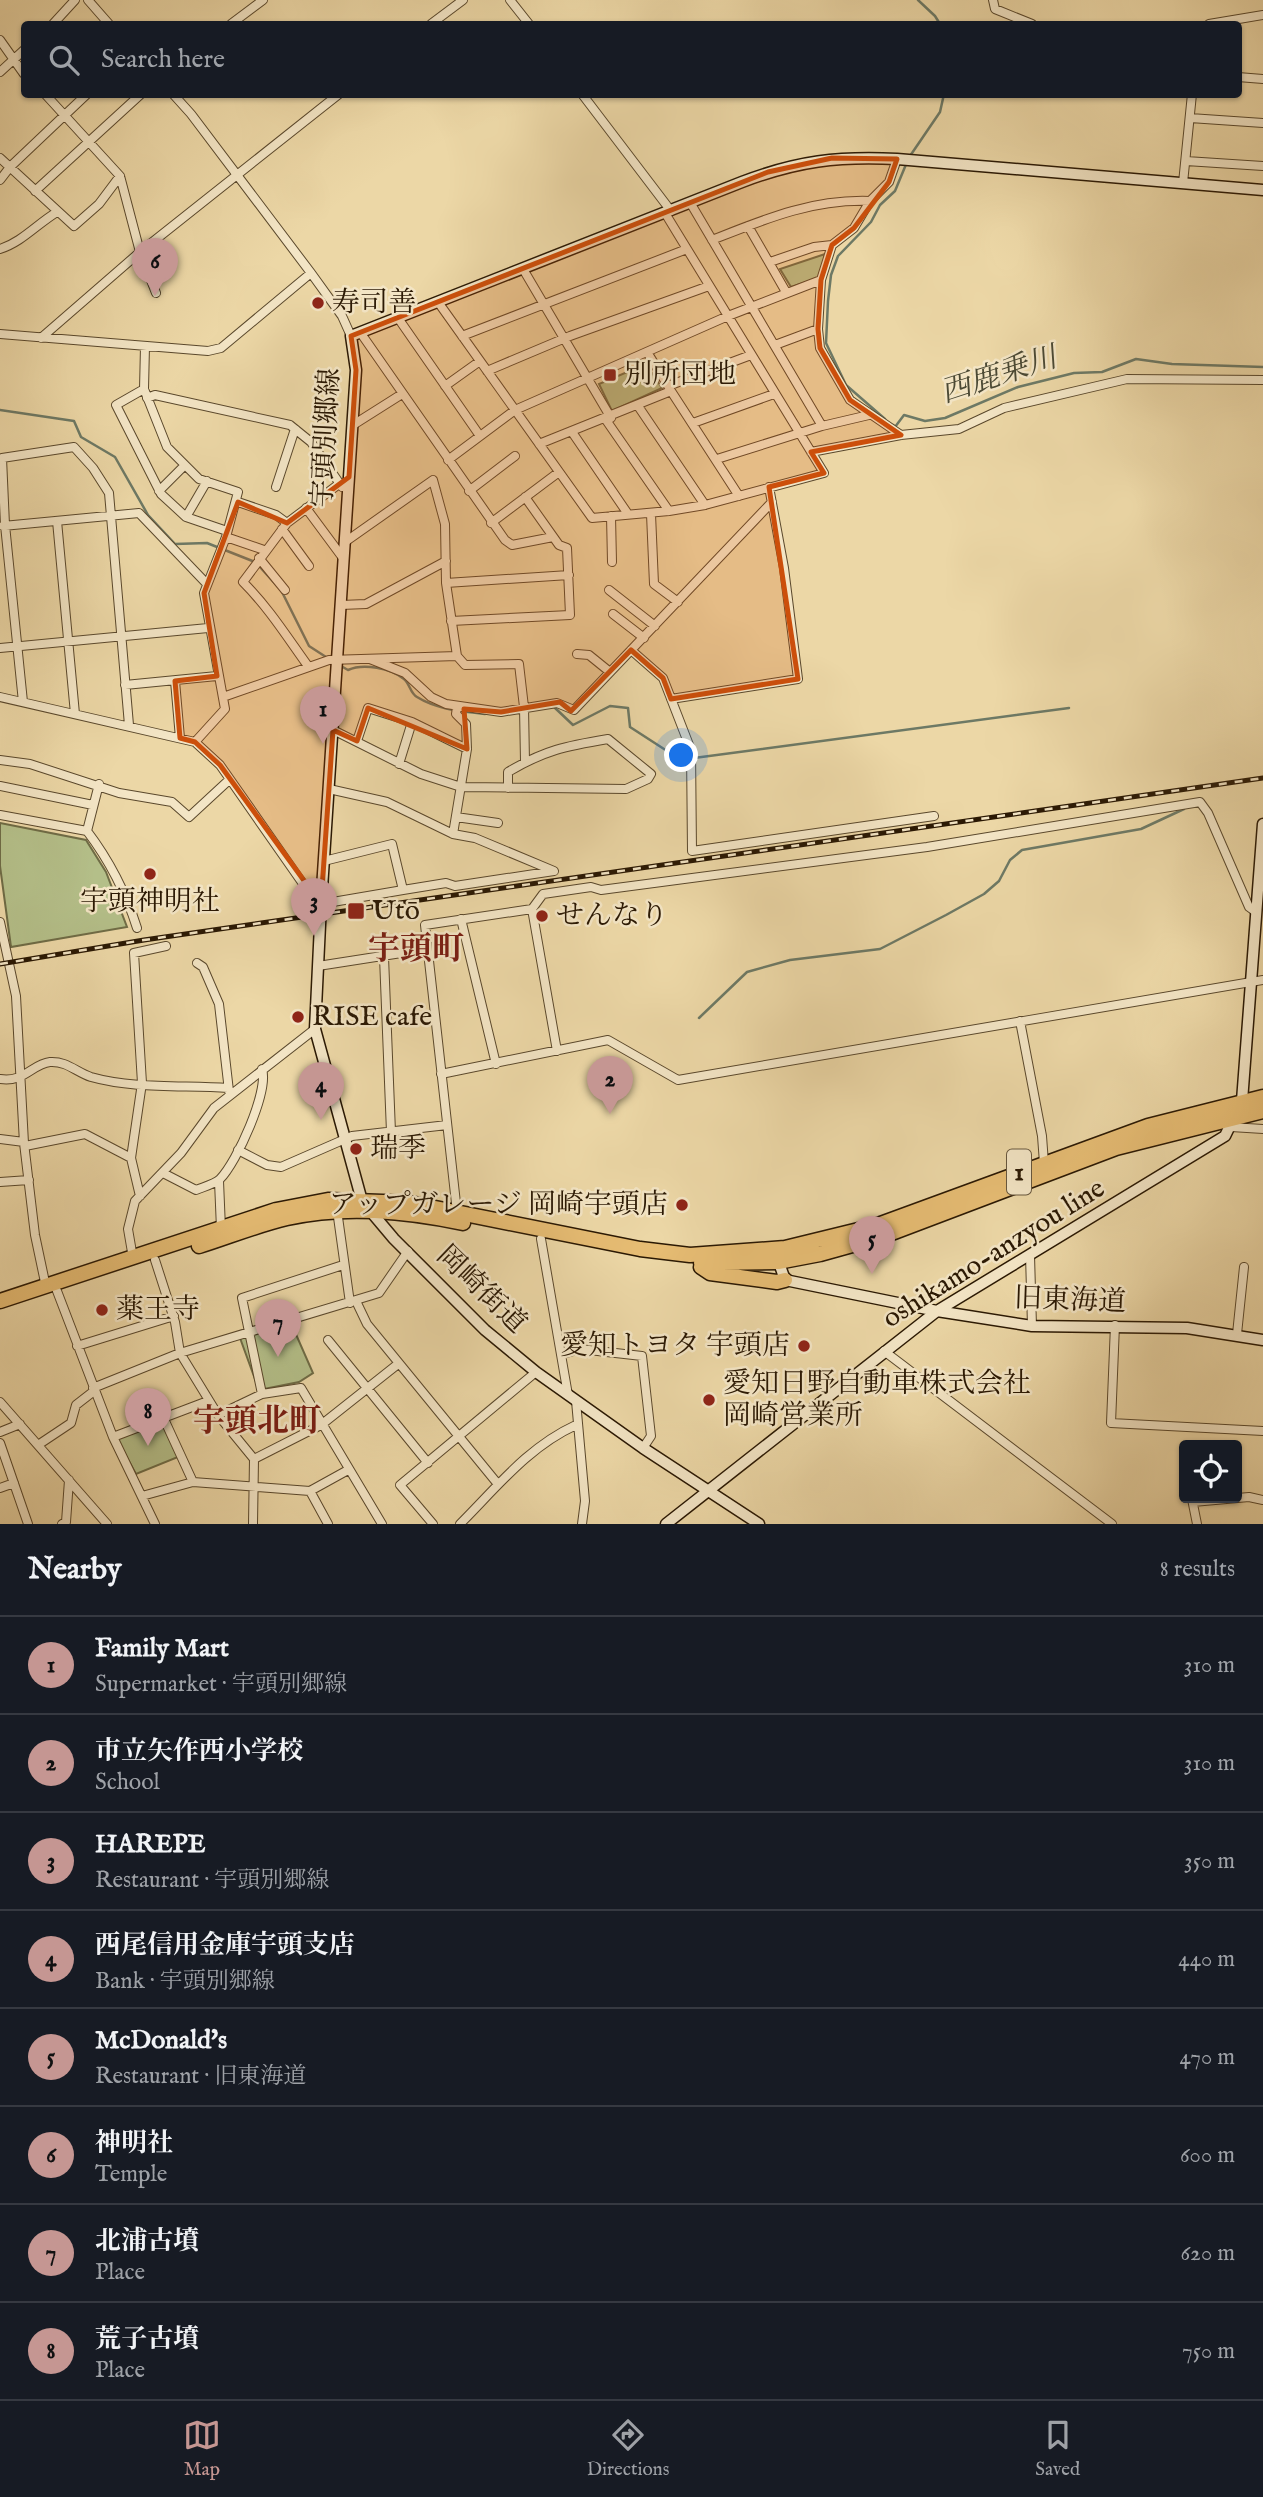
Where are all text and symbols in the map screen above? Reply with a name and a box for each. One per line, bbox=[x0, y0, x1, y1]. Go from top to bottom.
search box bbox=[21, 21, 1242, 98]
icon: search bbox=[45, 41, 83, 79]
text: Search here bbox=[101, 43, 225, 76]
pin: 6 bbox=[132, 238, 178, 296]
place label: 寿司善 bbox=[332, 286, 416, 321]
marker: 寿司善 bbox=[310, 295, 326, 311]
water label: 西鹿乗川 bbox=[936, 338, 1065, 413]
place label: 別所団地 bbox=[624, 358, 736, 393]
street label: 宇頭別郷線 bbox=[306, 367, 348, 509]
marker: 別所団地 bbox=[602, 367, 618, 383]
pin: 1 bbox=[300, 686, 346, 744]
your location bbox=[664, 738, 698, 772]
marker: 宇頭神明社 bbox=[142, 866, 158, 882]
pin: 3 bbox=[291, 878, 337, 936]
place label: 宇頭神明社 bbox=[80, 885, 220, 920]
place label: Utō bbox=[372, 894, 420, 929]
place label: せんなり bbox=[556, 899, 668, 934]
marker: Utō bbox=[346, 901, 366, 921]
marker: せんなり bbox=[534, 908, 550, 924]
district label: 宇頭町 bbox=[368, 930, 464, 971]
place label: RISE cafe bbox=[312, 1000, 432, 1035]
marker: RISE cafe bbox=[290, 1009, 306, 1025]
pin: 2 bbox=[587, 1056, 633, 1114]
pin: 4 bbox=[298, 1062, 344, 1120]
place label: 瑞季 bbox=[370, 1132, 426, 1167]
marker: 瑞季 bbox=[348, 1141, 364, 1157]
road number: 1 bbox=[1007, 1149, 1031, 1194]
street label: oshikamo-anzyou line bbox=[876, 1171, 1112, 1337]
place label: アップガレージ 岡崎宇頭店 bbox=[329, 1188, 668, 1223]
marker: アップガレージ 岡崎宇頭店 bbox=[674, 1197, 690, 1213]
pin: 5 bbox=[849, 1216, 895, 1274]
street label: 岡崎街道 bbox=[429, 1239, 533, 1341]
street label: 旧東海道 bbox=[1013, 1282, 1127, 1320]
place label: 薬王寺 bbox=[116, 1293, 200, 1328]
pin: 7 bbox=[255, 1299, 301, 1357]
marker: 薬王寺 bbox=[94, 1302, 110, 1318]
place label: 愛知トヨタ 宇頭店 bbox=[560, 1329, 790, 1364]
marker: 愛知トヨタ 宇頭店 bbox=[796, 1338, 812, 1354]
place label: 愛知日野自動車株式会社 岡崎営業所 bbox=[723, 1367, 1031, 1434]
pin: 8 bbox=[125, 1388, 171, 1446]
marker: 愛知日野自動車株式会社 岡崎営業所 bbox=[701, 1392, 717, 1408]
district label: 宇頭北町 bbox=[193, 1402, 321, 1443]
map controls bbox=[1179, 1440, 1242, 1503]
button: locate bbox=[1179, 1440, 1242, 1503]
text: Nearby bbox=[28, 1551, 121, 1589]
text: 8 results bbox=[1160, 1555, 1235, 1584]
text: Family Mart bbox=[95, 1632, 229, 1665]
text: 1 bbox=[47, 1651, 55, 1680]
text: 310 m bbox=[1184, 1651, 1235, 1680]
text: Supermarket · 宇頭別郷線 bbox=[95, 1670, 347, 1699]
text: 市立矢作西小学校 bbox=[95, 1735, 303, 1768]
text: 2 bbox=[46, 1749, 56, 1778]
text: 310 m bbox=[1184, 1749, 1235, 1778]
text: School bbox=[95, 1768, 160, 1797]
text: HAREPE bbox=[95, 1828, 206, 1861]
text: 3 bbox=[47, 1847, 55, 1876]
text: 350 m bbox=[1184, 1847, 1235, 1876]
text: Restaurant · 宇頭別郷線 bbox=[95, 1866, 329, 1895]
text: 西尾信用金庫宇頭支店 bbox=[95, 1929, 355, 1962]
text: 4 bbox=[45, 1945, 57, 1974]
text: 440 m bbox=[1178, 1945, 1235, 1974]
text: Bank · 宇頭別郷線 bbox=[95, 1967, 275, 1996]
text: McDonald's bbox=[95, 2024, 227, 2057]
text: 5 bbox=[47, 2043, 55, 2072]
text: 470 m bbox=[1180, 2043, 1235, 2072]
text: Restaurant · 旧東海道 bbox=[95, 2062, 306, 2091]
text: 神明社 bbox=[95, 2127, 173, 2160]
text: 6 bbox=[46, 2141, 56, 2170]
text: 600 m bbox=[1180, 2141, 1235, 2170]
text: Temple bbox=[95, 2160, 167, 2189]
text: 北浦古墳 bbox=[95, 2225, 199, 2258]
text: 7 bbox=[46, 2239, 56, 2268]
text: 620 m bbox=[1180, 2239, 1235, 2268]
text: Place bbox=[95, 2258, 145, 2287]
text: 荒子古墳 bbox=[95, 2323, 199, 2356]
text: 8 bbox=[46, 2337, 56, 2366]
text: 750 m bbox=[1182, 2337, 1235, 2366]
text: Place bbox=[95, 2356, 145, 2385]
tab: Map bbox=[183, 2416, 221, 2482]
tab: Directions bbox=[587, 2416, 669, 2482]
tab: Saved bbox=[1035, 2416, 1080, 2482]

